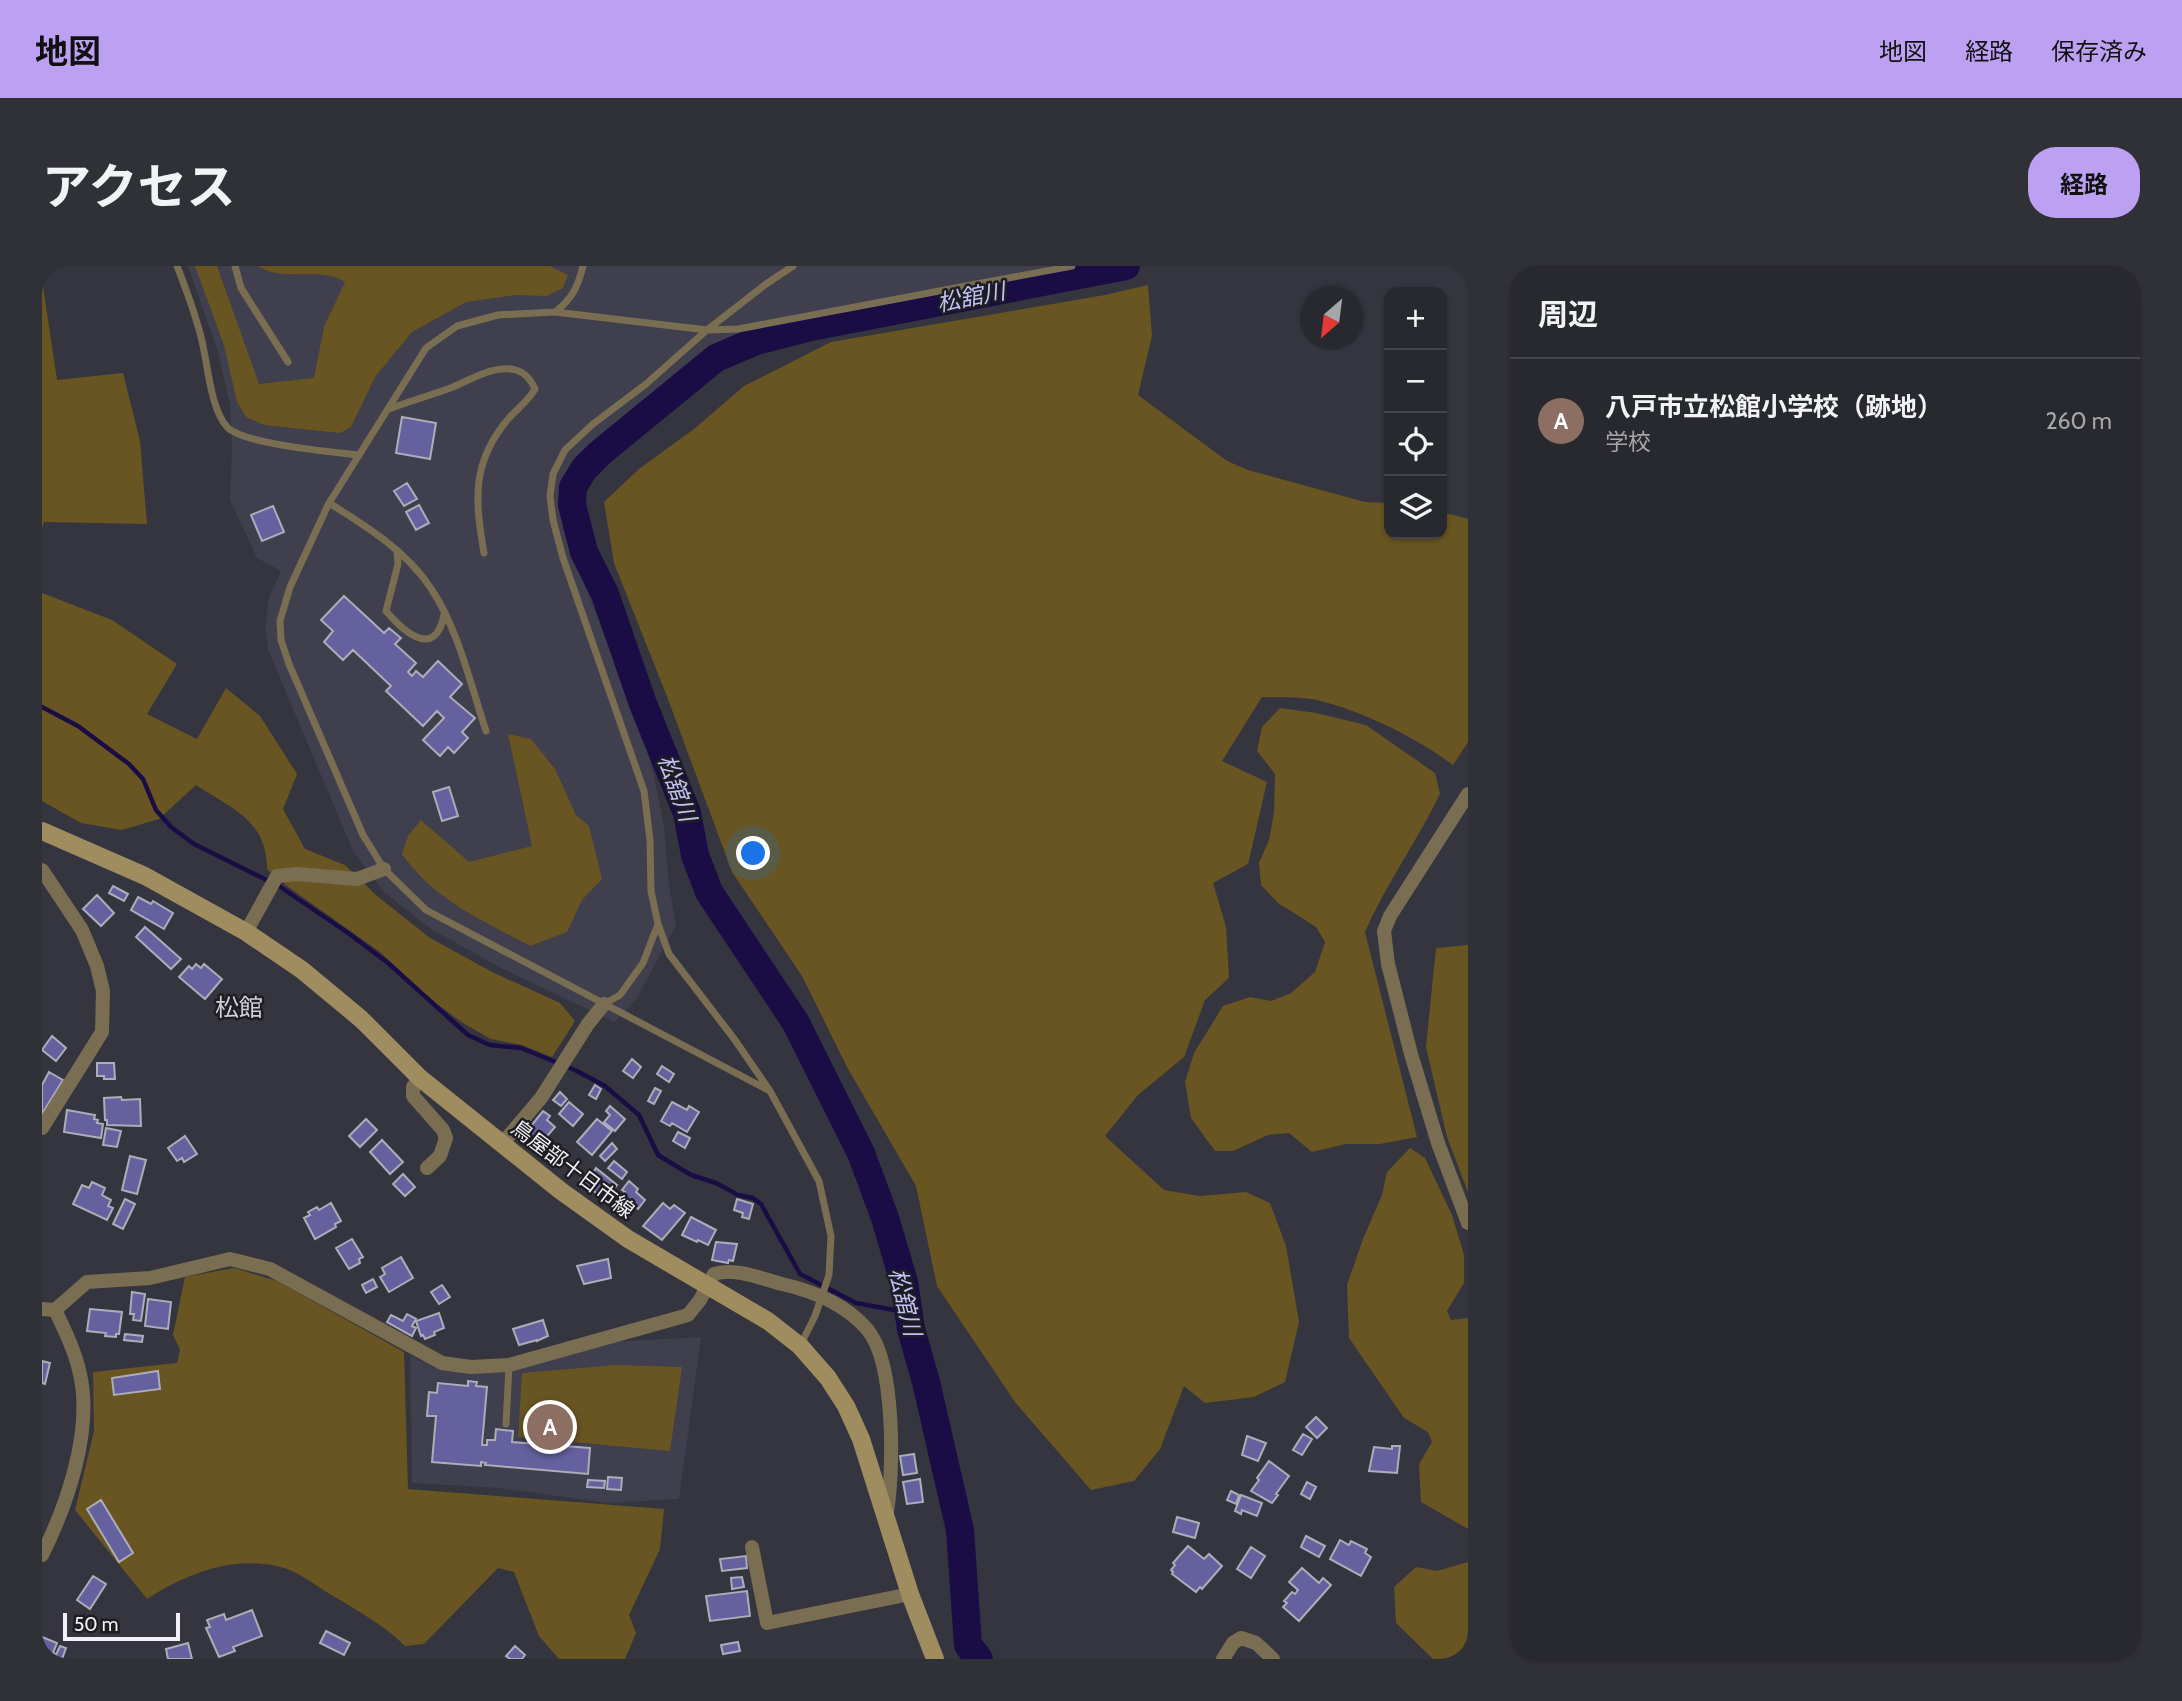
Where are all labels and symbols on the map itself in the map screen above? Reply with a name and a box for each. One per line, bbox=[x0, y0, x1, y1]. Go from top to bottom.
water label: 松舘川 bbox=[934, 276, 1010, 317]
north arrow bbox=[1300, 287, 1363, 350]
water label: 松舘川 bbox=[652, 751, 703, 828]
your location bbox=[736, 836, 770, 870]
district label: 松館 bbox=[215, 993, 263, 1022]
street label: 鳥屋部十日市線 bbox=[507, 1115, 639, 1223]
water label: 松舘川 bbox=[883, 1265, 928, 1342]
pin: A bbox=[527, 1401, 573, 1453]
scale bar bbox=[63, 1610, 180, 1642]

